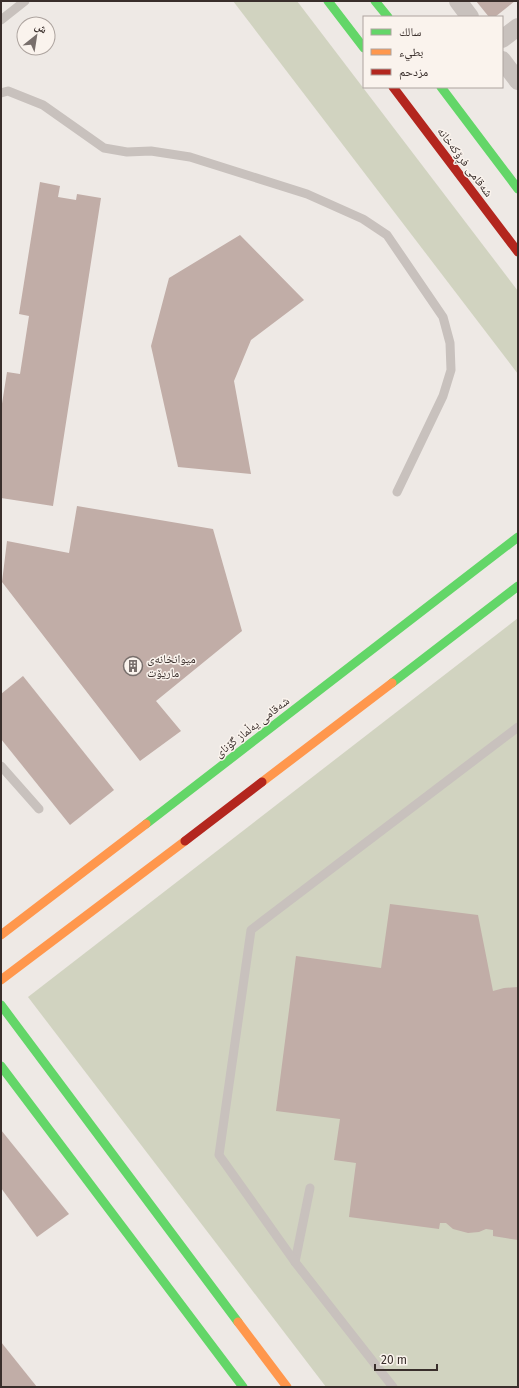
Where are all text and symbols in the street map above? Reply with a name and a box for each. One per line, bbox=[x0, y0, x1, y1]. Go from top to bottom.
north arrow bbox=[16, 16, 56, 56]
legend bbox=[363, 16, 503, 88]
text: ش bbox=[32, 19, 49, 37]
text: سالك bbox=[399, 25, 421, 39]
text: بطيء bbox=[399, 45, 423, 62]
text: مزدحم bbox=[399, 65, 428, 80]
street label: شەقامی فڕۆکەخانە bbox=[432, 124, 496, 201]
place label: میوانخانەی ماریۆت bbox=[147, 652, 196, 680]
building icon: میوانخانەی ماریۆت bbox=[122, 655, 144, 677]
street label: شەقامی یەڵماز گۆنای bbox=[212, 693, 292, 761]
scale bar bbox=[375, 1346, 437, 1372]
text: 20 m bbox=[381, 1353, 407, 1367]

